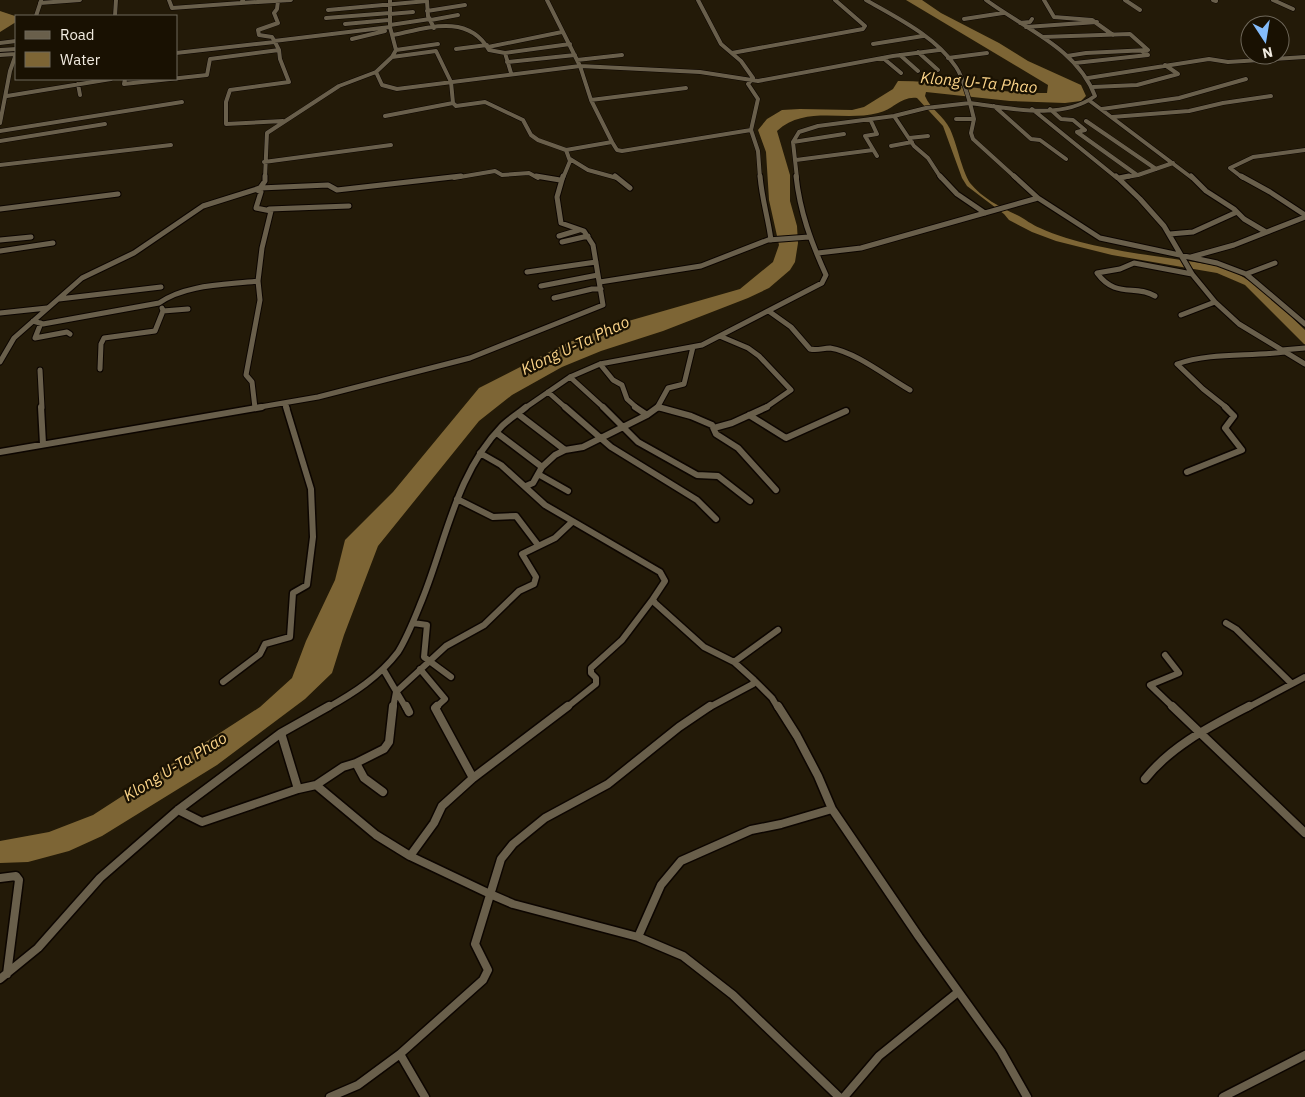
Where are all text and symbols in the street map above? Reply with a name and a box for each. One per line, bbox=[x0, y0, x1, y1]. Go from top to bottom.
legend bbox=[15, 15, 178, 80]
north arrow bbox=[1240, 15, 1290, 65]
text: Road bbox=[60, 25, 95, 44]
text: N bbox=[1261, 43, 1275, 63]
text: Water bbox=[60, 50, 101, 69]
water label: Klong U-Ta Phao bbox=[920, 67, 1039, 97]
water label: Klong U-Ta Phao bbox=[518, 311, 633, 379]
water label: Klong U-Ta Phao bbox=[120, 727, 231, 805]

